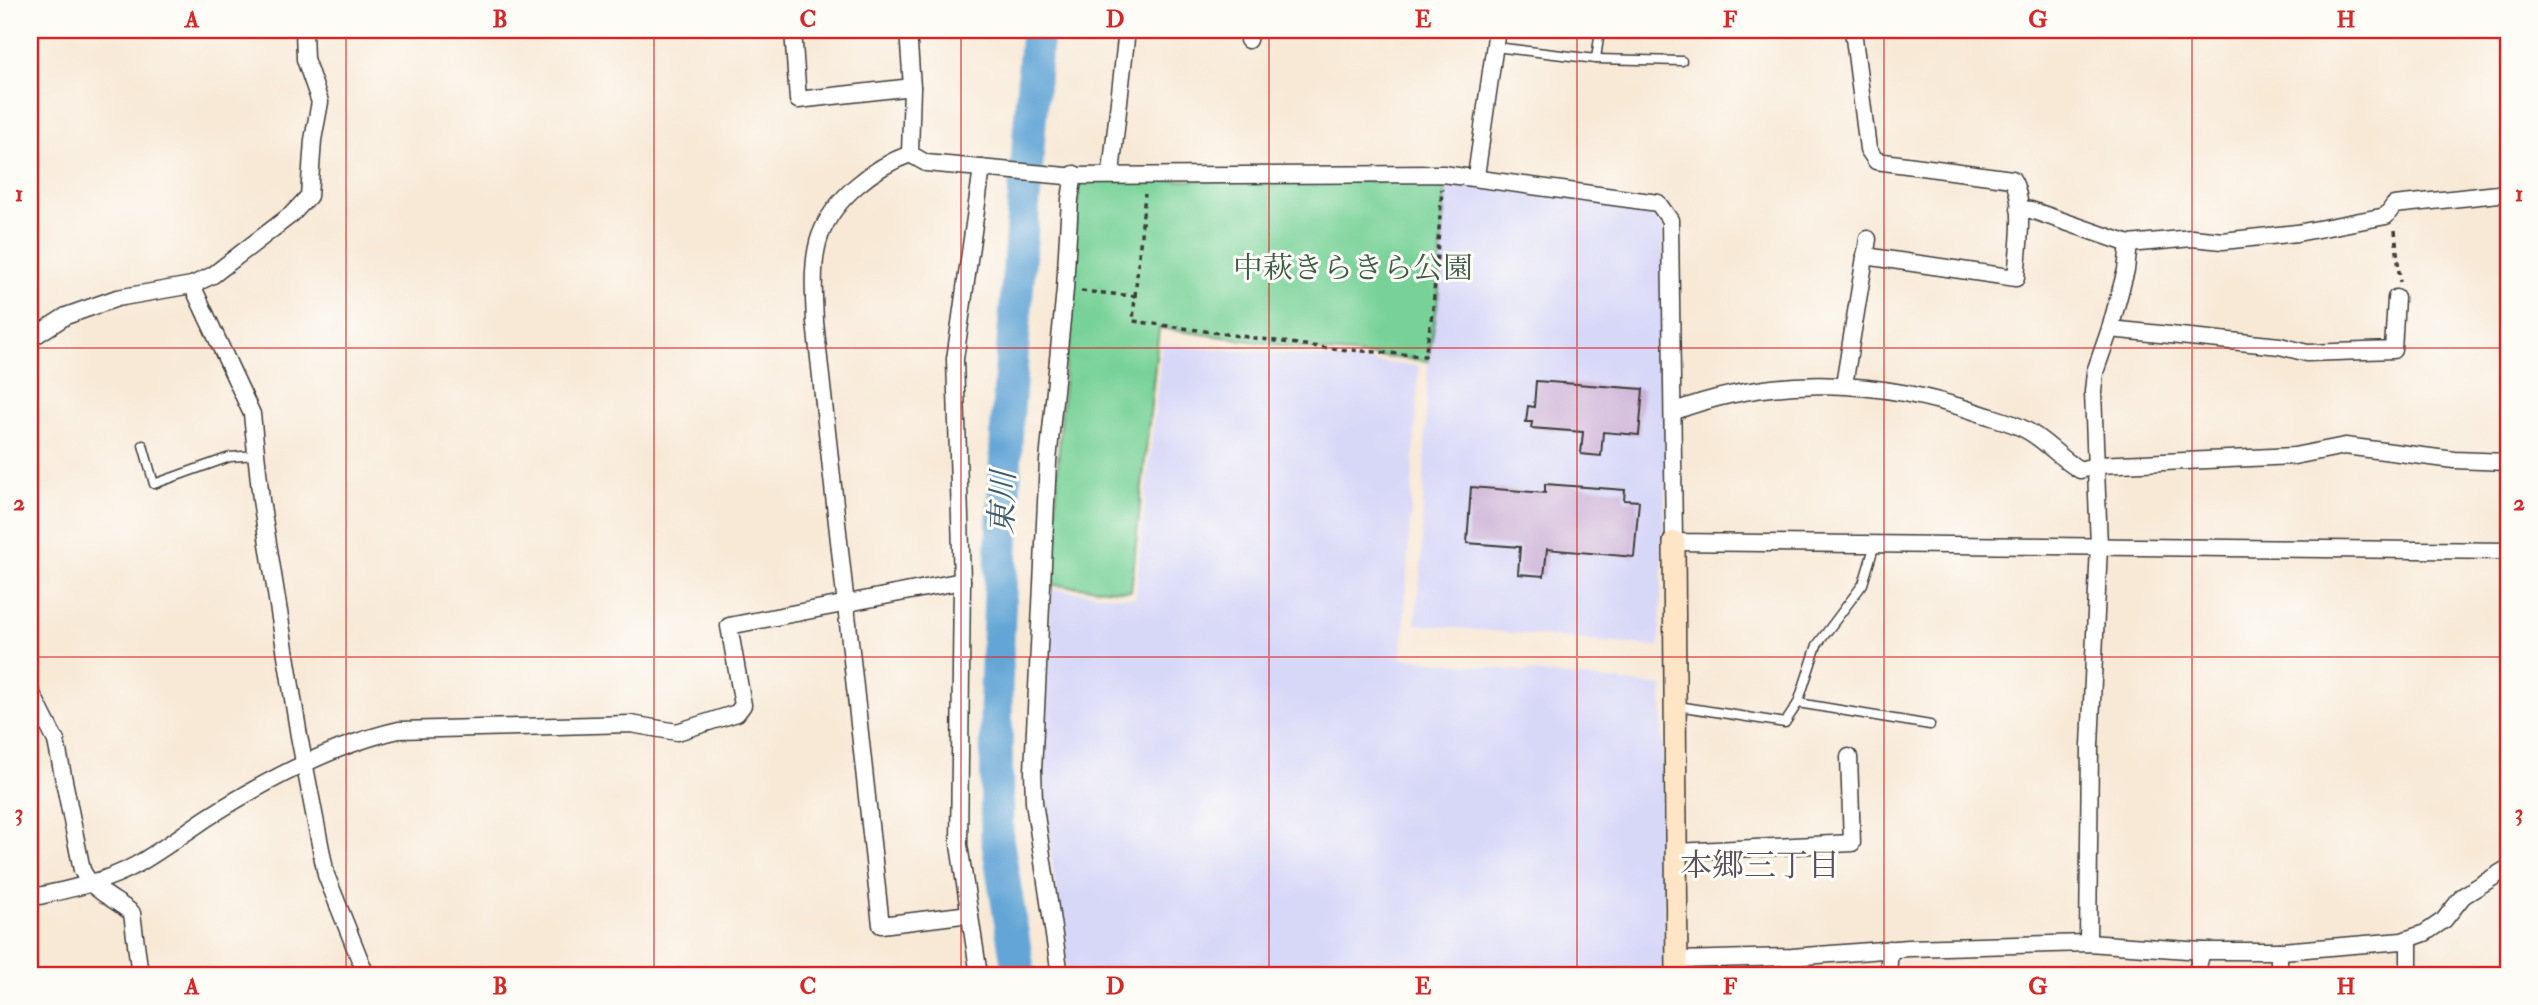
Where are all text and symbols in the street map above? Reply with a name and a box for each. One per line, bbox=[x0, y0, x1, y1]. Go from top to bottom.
text: A bbox=[184, 5, 200, 34]
text: B bbox=[492, 5, 508, 34]
text: C bbox=[800, 5, 816, 34]
text: D bbox=[1106, 5, 1124, 34]
text: E bbox=[1415, 5, 1432, 34]
text: F bbox=[1723, 5, 1738, 34]
text: G bbox=[2028, 5, 2048, 34]
text: H bbox=[2337, 5, 2356, 34]
text: 1 bbox=[15, 179, 23, 208]
text: 1 bbox=[2515, 179, 2523, 208]
park label: 中萩きらきら公園 bbox=[1233, 250, 1473, 287]
water label: 東川 bbox=[982, 467, 1024, 536]
text: 2 bbox=[13, 488, 25, 517]
text: 2 bbox=[2513, 488, 2525, 517]
text: 3 bbox=[15, 798, 23, 827]
text: 3 bbox=[2515, 798, 2523, 827]
district label: 本郷三丁目 bbox=[1680, 846, 1840, 886]
text: A bbox=[184, 972, 200, 1001]
text: B bbox=[492, 972, 508, 1001]
text: C bbox=[800, 972, 816, 1001]
text: D bbox=[1106, 972, 1124, 1001]
text: E bbox=[1415, 972, 1432, 1001]
text: F bbox=[1723, 972, 1738, 1001]
text: G bbox=[2028, 972, 2048, 1001]
text: H bbox=[2337, 972, 2356, 1001]

